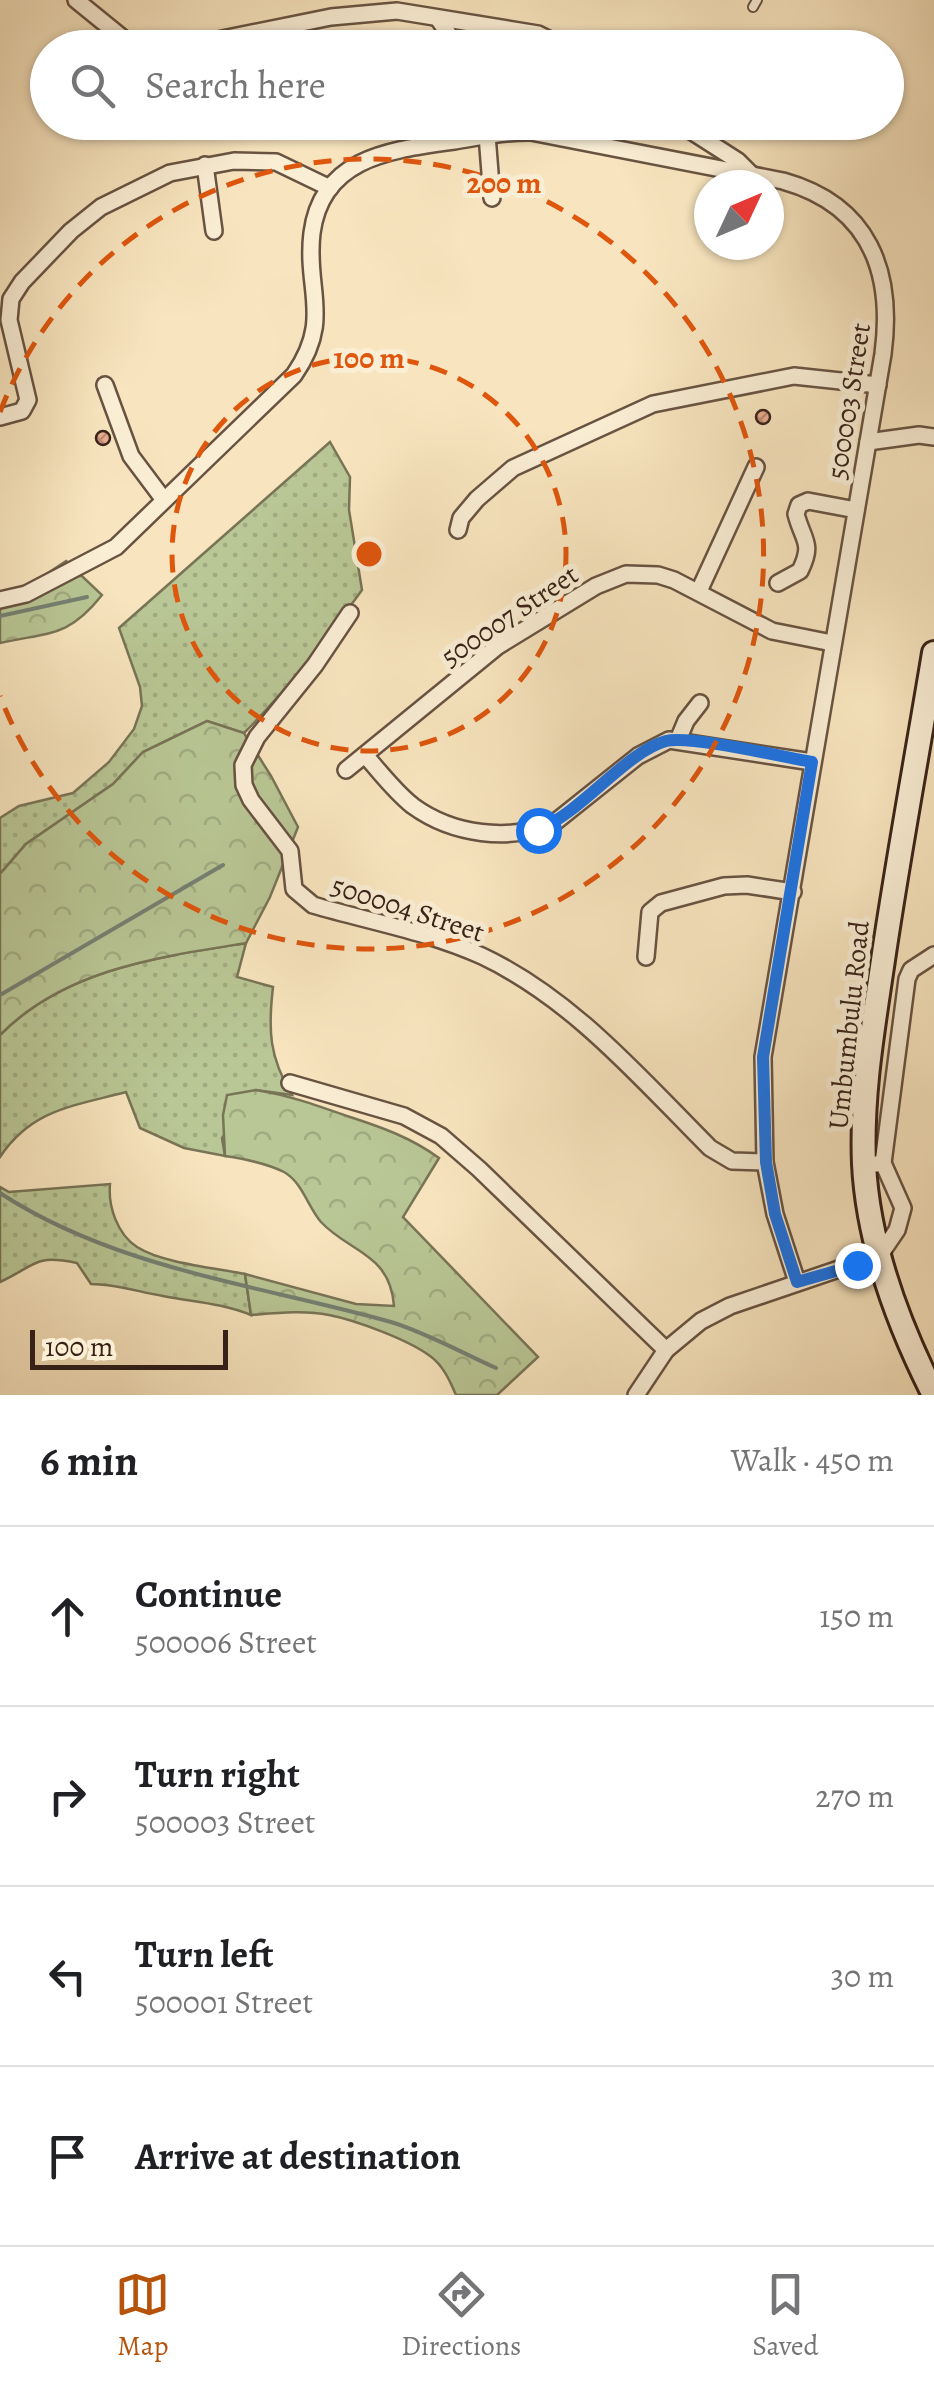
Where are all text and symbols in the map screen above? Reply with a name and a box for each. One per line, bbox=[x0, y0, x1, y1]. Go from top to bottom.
search box bbox=[30, 30, 904, 140]
icon: search bbox=[65, 58, 120, 113]
text: Search here bbox=[145, 59, 326, 111]
text: 200 m bbox=[466, 163, 542, 203]
north arrow bbox=[694, 170, 784, 260]
street label: 500003 Street bbox=[818, 320, 880, 482]
text: 100 m bbox=[333, 338, 405, 378]
centre of rings bbox=[351, 536, 387, 572]
street label: 500007 Street bbox=[433, 556, 586, 676]
route start bbox=[516, 808, 562, 854]
street label: 500004 Street bbox=[326, 866, 489, 952]
street label: Umbumbulu Road bbox=[819, 918, 879, 1131]
route end bbox=[835, 1243, 881, 1289]
scale bar bbox=[30, 1325, 228, 1370]
text: 100 m bbox=[45, 1328, 113, 1366]
text: 6 min bbox=[40, 1432, 138, 1489]
text: Walk · 450 m bbox=[731, 1438, 894, 1482]
text: Continue bbox=[135, 1568, 282, 1620]
icon: ahead bbox=[40, 1589, 95, 1644]
text: 150 m bbox=[819, 1594, 894, 1638]
text: 500006 Street bbox=[135, 1620, 317, 1664]
text: Turn right bbox=[135, 1748, 300, 1800]
icon: right bbox=[40, 1769, 95, 1824]
text: 270 m bbox=[815, 1774, 894, 1818]
text: 500003 Street bbox=[135, 1800, 315, 1844]
text: Turn left bbox=[135, 1928, 274, 1980]
icon: left bbox=[40, 1949, 95, 2004]
text: 30 m bbox=[831, 1954, 894, 1998]
text: 500001 Street bbox=[135, 1980, 313, 2024]
icon: arrive bbox=[40, 2129, 95, 2184]
text: Arrive at destination bbox=[135, 2130, 461, 2182]
tab: Map bbox=[115, 2267, 170, 2365]
tab: Directions bbox=[401, 2267, 521, 2365]
tab: Saved bbox=[752, 2267, 819, 2365]

